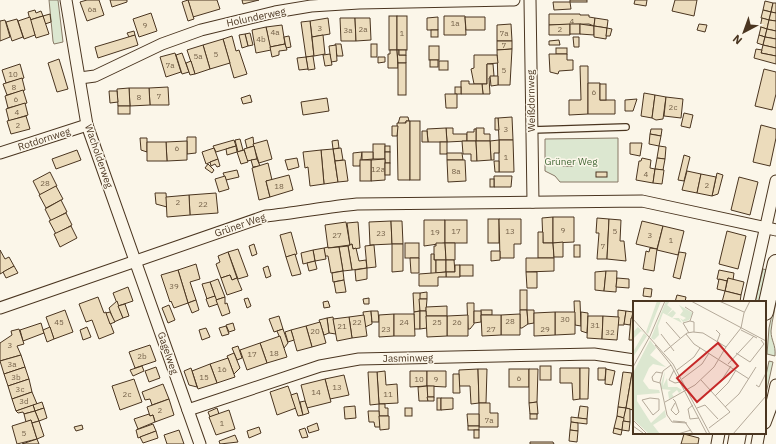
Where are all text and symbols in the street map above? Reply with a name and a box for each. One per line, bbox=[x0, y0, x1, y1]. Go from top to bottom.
house number: 6a bbox=[87, 4, 97, 14]
street label: Holunderweg bbox=[225, 4, 287, 30]
north arrow bbox=[724, 12, 764, 52]
house number: 4 bbox=[570, 16, 575, 26]
house number: 1a bbox=[450, 18, 460, 28]
house number: 9 bbox=[143, 20, 148, 30]
house number: 3 bbox=[318, 23, 323, 33]
house number: 2a bbox=[358, 24, 368, 34]
house number: 2 bbox=[558, 24, 563, 34]
house number: 3a bbox=[343, 25, 353, 35]
house number: 4a bbox=[270, 27, 280, 37]
house number: 1 bbox=[400, 28, 405, 38]
house number: 7a bbox=[499, 28, 509, 38]
text: N bbox=[730, 32, 745, 47]
house number: 4b bbox=[256, 34, 266, 44]
house number: 7 bbox=[502, 40, 507, 50]
house number: 5 bbox=[214, 49, 219, 59]
house number: 5a bbox=[193, 51, 203, 61]
house number: 7a bbox=[165, 60, 175, 70]
house number: 5 bbox=[502, 65, 507, 75]
house number: 10 bbox=[8, 69, 18, 79]
street label: Weißdornweg bbox=[524, 69, 538, 132]
house number: 8 bbox=[12, 82, 17, 92]
house number: 6 bbox=[592, 87, 597, 97]
house number: 7 bbox=[157, 91, 162, 101]
house number: 8 bbox=[137, 92, 142, 102]
house number: 6 bbox=[14, 94, 19, 104]
house number: 2c bbox=[669, 102, 677, 112]
house number: 4 bbox=[15, 107, 20, 117]
house number: 2 bbox=[16, 120, 21, 130]
street label: Wacholderweg bbox=[82, 122, 116, 190]
street label: Rotdornweg bbox=[16, 124, 73, 154]
house number: 3 bbox=[504, 124, 509, 134]
house number: 6 bbox=[175, 143, 180, 153]
house number: 1 bbox=[504, 152, 509, 162]
park label: Grüner Weg bbox=[544, 155, 598, 168]
house number: 12a bbox=[371, 164, 386, 174]
house number: 8a bbox=[451, 166, 461, 176]
house number: 4 bbox=[644, 169, 649, 179]
house number: 28 bbox=[40, 178, 50, 188]
house number: 2 bbox=[705, 180, 710, 190]
house number: 18 bbox=[274, 181, 284, 191]
house number: 2 bbox=[176, 197, 181, 207]
house number: 22 bbox=[198, 199, 208, 209]
street label: Grüner Weg bbox=[213, 210, 268, 240]
house number: 9 bbox=[561, 225, 566, 235]
house number: 17 bbox=[451, 226, 461, 236]
house number: 13 bbox=[505, 226, 515, 236]
house number: 5 bbox=[613, 226, 618, 236]
house number: 19 bbox=[430, 227, 440, 237]
house number: 23 bbox=[376, 228, 386, 238]
house number: 27 bbox=[332, 230, 342, 240]
house number: 3 bbox=[648, 230, 653, 240]
house number: 1 bbox=[669, 235, 674, 245]
house number: 7 bbox=[601, 241, 606, 251]
house number: 39 bbox=[169, 281, 179, 291]
inset map bbox=[633, 301, 766, 434]
house number: 30 bbox=[560, 314, 570, 324]
house number: 28 bbox=[505, 316, 515, 326]
house number: 45 bbox=[54, 317, 64, 327]
house number: 22 bbox=[352, 317, 362, 327]
house number: 24 bbox=[399, 317, 409, 327]
house number: 25 bbox=[432, 317, 442, 327]
house number: 26 bbox=[452, 317, 462, 327]
house number: 31 bbox=[590, 320, 600, 330]
house number: 21 bbox=[337, 321, 347, 331]
house number: 23 bbox=[381, 324, 391, 334]
house number: 27 bbox=[486, 324, 496, 334]
house number: 29 bbox=[540, 324, 550, 334]
house number: 20 bbox=[310, 326, 320, 336]
house number: 32 bbox=[605, 327, 615, 337]
street label: Gagelweg bbox=[155, 330, 182, 377]
house number: 3 bbox=[8, 340, 13, 350]
house number: 18 bbox=[269, 348, 279, 358]
house number: 17 bbox=[247, 349, 257, 359]
house number: 2b bbox=[137, 351, 147, 361]
street label: Jasminweg bbox=[383, 351, 434, 365]
house number: 3a bbox=[7, 359, 17, 369]
house number: 16 bbox=[217, 364, 227, 374]
house number: 3b bbox=[11, 372, 21, 382]
house number: 15 bbox=[199, 372, 209, 382]
house number: 6 bbox=[517, 373, 522, 383]
house number: 10 bbox=[414, 374, 424, 384]
house number: 9 bbox=[434, 374, 439, 384]
house number: 13 bbox=[332, 382, 342, 392]
house number: 3c bbox=[16, 384, 24, 394]
house number: 14 bbox=[311, 387, 321, 397]
house number: 2c bbox=[123, 389, 131, 399]
house number: 11 bbox=[383, 389, 393, 399]
house number: 3d bbox=[19, 396, 29, 406]
house number: 2 bbox=[158, 405, 163, 415]
house number: 7a bbox=[484, 415, 494, 425]
house number: 1 bbox=[220, 418, 225, 428]
house number: 5 bbox=[22, 428, 27, 438]

